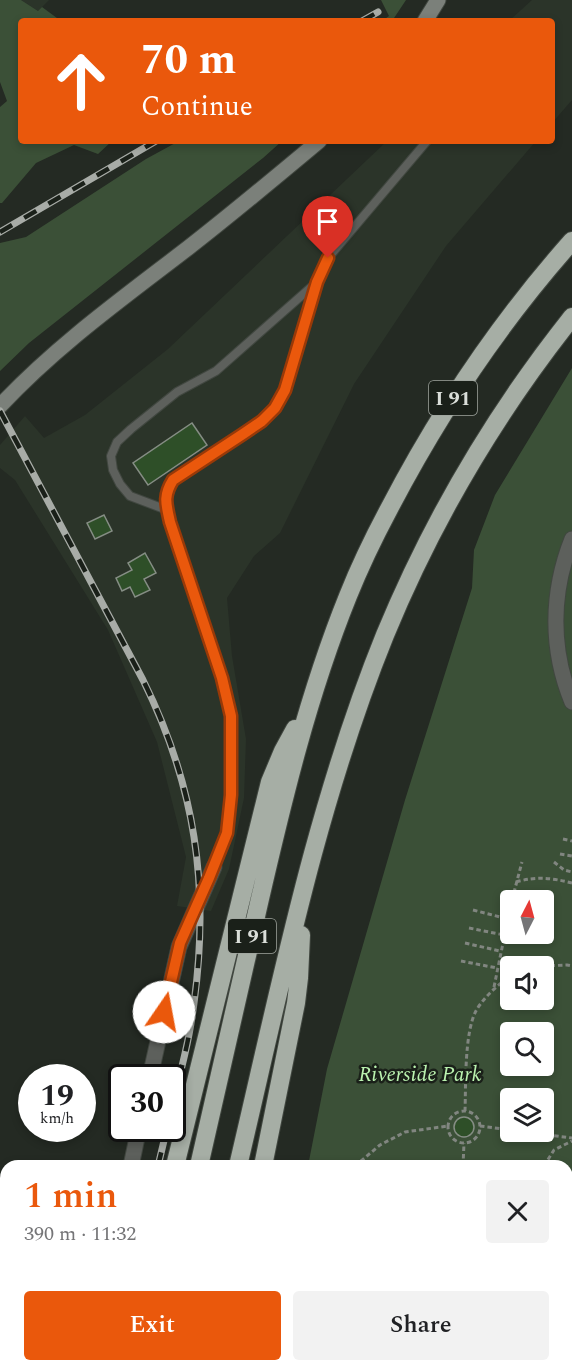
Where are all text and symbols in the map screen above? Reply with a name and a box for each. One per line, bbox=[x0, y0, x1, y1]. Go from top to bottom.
text: 70 m bbox=[141, 29, 236, 92]
icon: ahead bbox=[42, 42, 120, 120]
text: Continue bbox=[141, 86, 253, 128]
pin bbox=[302, 196, 353, 258]
icon: arrive bbox=[311, 205, 344, 238]
road number: I 91 bbox=[429, 381, 477, 415]
north arrow bbox=[500, 890, 554, 944]
map controls bbox=[500, 890, 554, 1142]
road number: I 91 bbox=[228, 919, 276, 953]
button: sound bbox=[500, 956, 554, 1010]
position arrow bbox=[132, 980, 196, 1044]
button: search bbox=[500, 1022, 554, 1076]
park label: Riverside Park bbox=[358, 1059, 482, 1091]
speed limit sign: 30 bbox=[108, 1064, 186, 1142]
text: 19 bbox=[40, 1073, 74, 1119]
button: layers bbox=[500, 1088, 554, 1142]
text: km/h bbox=[40, 1107, 74, 1130]
text: 1 min bbox=[24, 1169, 117, 1224]
button: close bbox=[486, 1180, 549, 1243]
text: 390 m · 11:32 bbox=[24, 1219, 136, 1249]
button: Exit bbox=[24, 1291, 281, 1360]
button: Share bbox=[293, 1291, 549, 1360]

